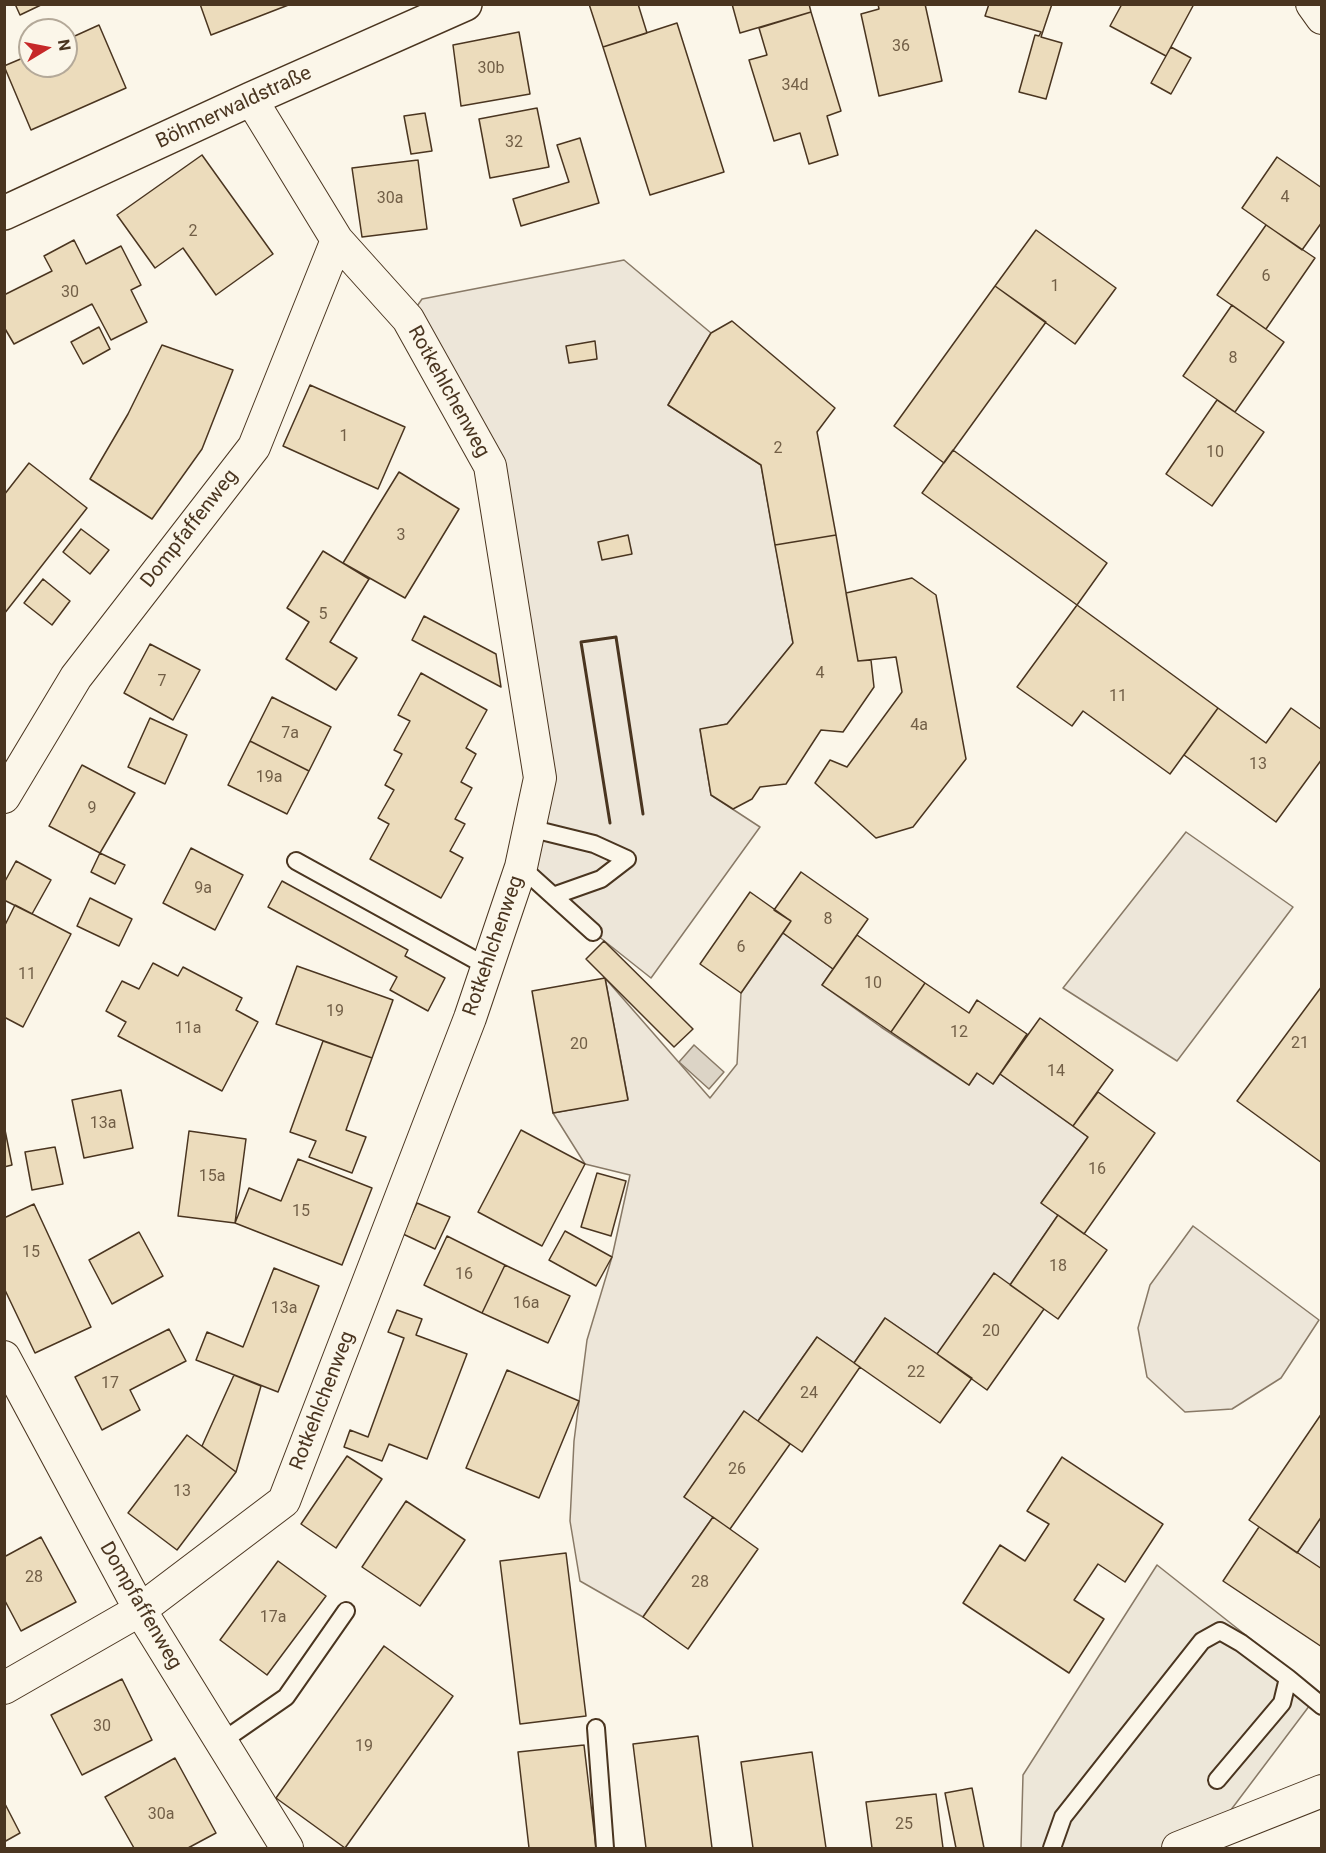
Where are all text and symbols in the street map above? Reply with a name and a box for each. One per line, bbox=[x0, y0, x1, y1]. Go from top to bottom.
north arrow bbox=[18, 18, 78, 78]
house number: 36 bbox=[892, 37, 910, 57]
text: N bbox=[54, 38, 75, 52]
house number: 30b bbox=[478, 59, 504, 79]
street label: Böhmerwaldstraße bbox=[153, 61, 315, 155]
house number: 34d bbox=[781, 76, 809, 96]
house number: 32 bbox=[505, 133, 523, 153]
house number: 4 bbox=[1281, 188, 1289, 208]
house number: 30a bbox=[377, 189, 403, 209]
house number: 2 bbox=[189, 222, 197, 242]
house number: 6 bbox=[1262, 267, 1270, 287]
house number: 1 bbox=[1051, 277, 1059, 297]
house number: 30 bbox=[61, 283, 79, 303]
street label: Rotkehlchenweg bbox=[402, 322, 494, 462]
house number: 8 bbox=[1229, 349, 1237, 369]
house number: 1 bbox=[340, 427, 348, 447]
house number: 2 bbox=[774, 439, 782, 459]
house number: 10 bbox=[1206, 443, 1224, 463]
street label: Dompfaffenweg bbox=[136, 465, 244, 593]
house number: 3 bbox=[397, 526, 405, 546]
house number: 5 bbox=[319, 605, 327, 625]
house number: 4 bbox=[816, 664, 824, 684]
house number: 7 bbox=[158, 672, 166, 692]
house number: 11 bbox=[1109, 687, 1127, 707]
house number: 4a bbox=[910, 716, 928, 736]
house number: 7a bbox=[281, 724, 299, 744]
house number: 13 bbox=[1249, 755, 1267, 775]
house number: 19a bbox=[256, 768, 282, 788]
house number: 9 bbox=[88, 799, 96, 819]
street label: Rotkehlchenweg bbox=[459, 873, 529, 1019]
house number: 9a bbox=[194, 879, 212, 899]
house number: 8 bbox=[824, 910, 832, 930]
house number: 6 bbox=[737, 938, 745, 958]
house number: 11 bbox=[18, 965, 36, 985]
house number: 10 bbox=[864, 974, 882, 994]
house number: 19 bbox=[326, 1002, 344, 1022]
house number: 11a bbox=[175, 1019, 201, 1039]
house number: 12 bbox=[950, 1023, 968, 1043]
house number: 21 bbox=[1291, 1034, 1309, 1054]
house number: 20 bbox=[570, 1035, 588, 1055]
house number: 14 bbox=[1047, 1062, 1065, 1082]
house number: 13a bbox=[90, 1114, 116, 1134]
house number: 16 bbox=[1088, 1160, 1106, 1180]
house number: 15a bbox=[199, 1167, 225, 1187]
house number: 15 bbox=[292, 1202, 310, 1222]
house number: 15 bbox=[22, 1243, 40, 1263]
house number: 18 bbox=[1049, 1257, 1067, 1277]
house number: 16 bbox=[455, 1265, 473, 1285]
house number: 16a bbox=[513, 1294, 539, 1314]
house number: 13a bbox=[271, 1299, 297, 1319]
house number: 20 bbox=[982, 1322, 1000, 1342]
street label: Rotkehlchenweg bbox=[286, 1328, 360, 1474]
house number: 22 bbox=[907, 1363, 925, 1383]
house number: 17 bbox=[101, 1374, 119, 1394]
house number: 24 bbox=[800, 1384, 818, 1404]
house number: 26 bbox=[728, 1460, 746, 1480]
house number: 13 bbox=[173, 1482, 191, 1502]
street label: Dompfaffenweg bbox=[94, 1538, 186, 1674]
house number: 28 bbox=[25, 1568, 43, 1588]
house number: 28 bbox=[691, 1573, 709, 1593]
house number: 17a bbox=[260, 1608, 286, 1628]
house number: 30 bbox=[93, 1717, 111, 1737]
house number: 19 bbox=[355, 1737, 373, 1757]
house number: 30a bbox=[148, 1805, 174, 1825]
house number: 25 bbox=[895, 1815, 913, 1835]

